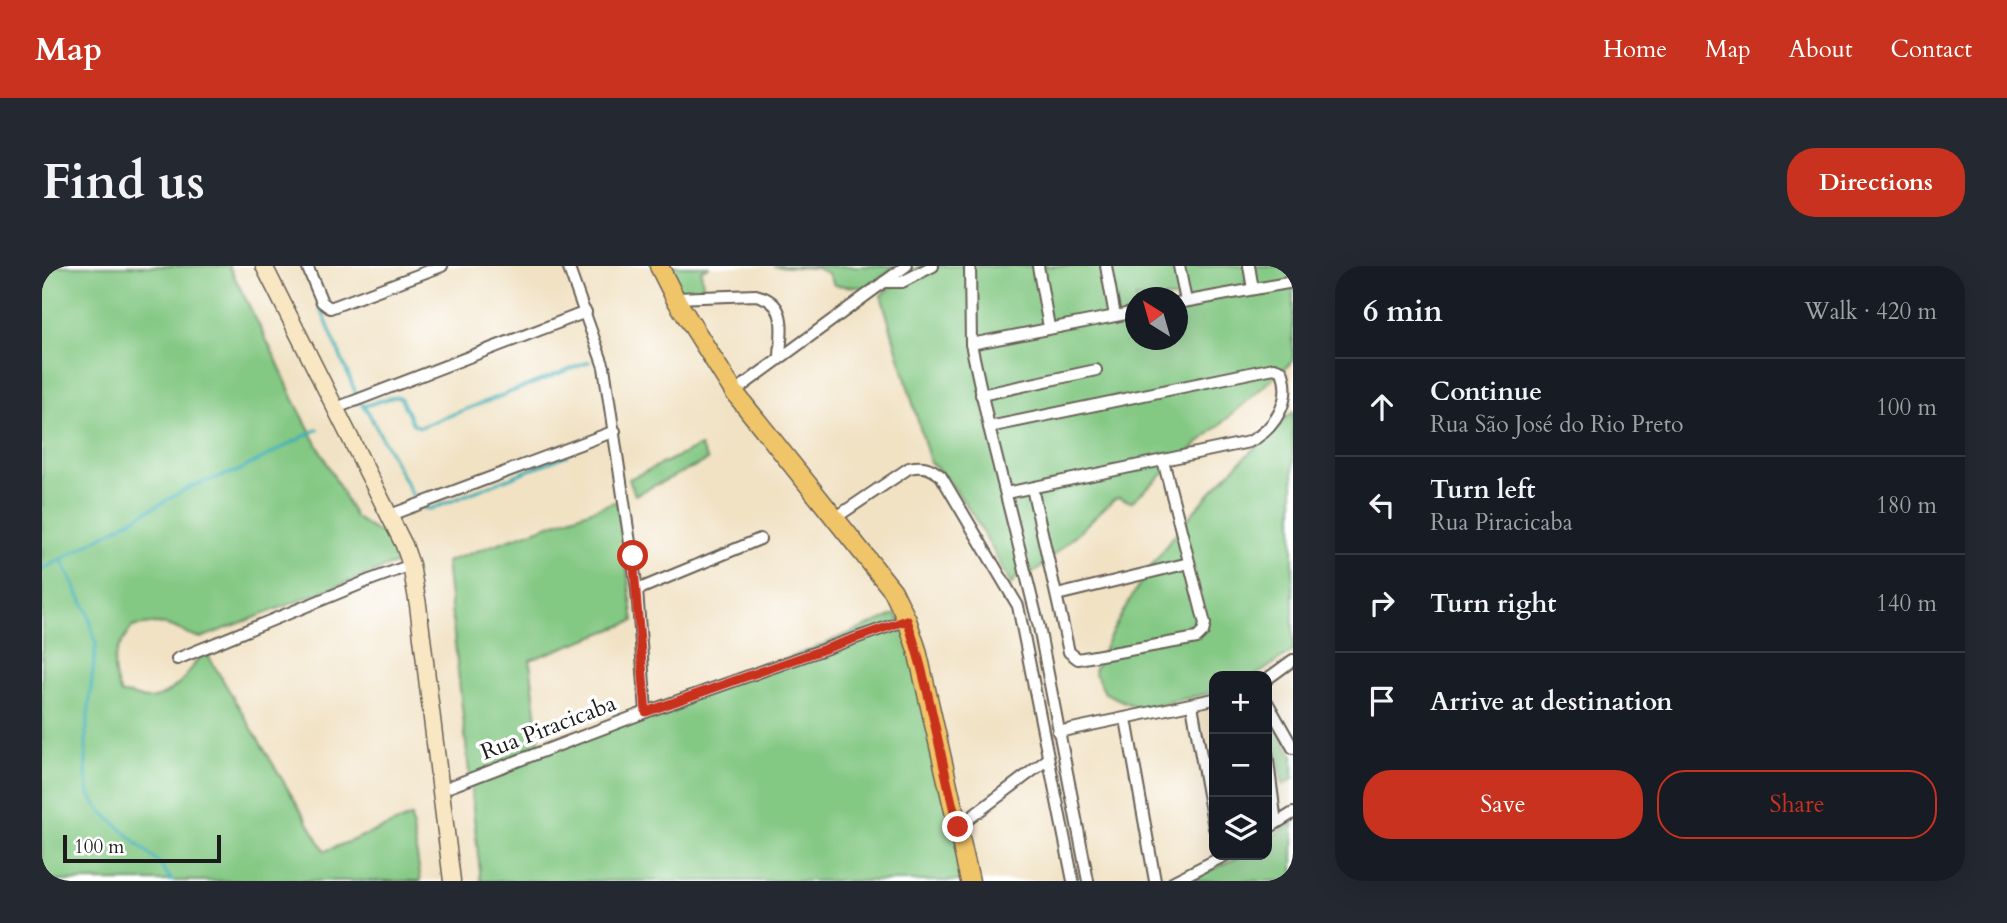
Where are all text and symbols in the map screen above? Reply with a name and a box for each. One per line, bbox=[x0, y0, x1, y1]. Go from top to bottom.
text: Map bbox=[35, 27, 102, 72]
text: Home bbox=[1603, 33, 1667, 66]
text: Map bbox=[1705, 33, 1751, 66]
text: About bbox=[1789, 33, 1853, 66]
text: Contact bbox=[1891, 33, 1972, 66]
button: Directions bbox=[1787, 148, 1965, 217]
text: Find us bbox=[42, 149, 205, 216]
north arrow bbox=[1125, 287, 1188, 350]
text: 6 min bbox=[1363, 291, 1443, 332]
text: Walk · 420 m bbox=[1804, 296, 1937, 327]
text: Continue bbox=[1430, 374, 1542, 409]
icon: ahead bbox=[1363, 388, 1401, 426]
text: 100 m bbox=[1876, 392, 1937, 423]
text: Rua São José do Rio Preto bbox=[1430, 409, 1683, 440]
text: Turn left bbox=[1430, 472, 1535, 507]
icon: left bbox=[1363, 486, 1401, 524]
text: 180 m bbox=[1876, 490, 1937, 521]
text: Rua Piracicaba bbox=[1430, 507, 1573, 538]
route start bbox=[617, 540, 648, 571]
icon: right bbox=[1363, 584, 1401, 622]
text: Turn right bbox=[1430, 586, 1557, 621]
text: 140 m bbox=[1876, 588, 1937, 619]
map controls bbox=[1209, 671, 1272, 860]
button: + bbox=[1209, 671, 1272, 734]
icon: arrive bbox=[1363, 682, 1401, 720]
text: Arrive at destination bbox=[1430, 684, 1673, 719]
street label: Rua Piracicaba bbox=[476, 687, 620, 768]
button: − bbox=[1209, 734, 1272, 797]
button: Save bbox=[1363, 770, 1643, 839]
button: Share bbox=[1657, 770, 1937, 839]
button: layers bbox=[1209, 797, 1272, 860]
route end bbox=[942, 811, 973, 842]
scale bar bbox=[63, 832, 220, 864]
text: 100 m bbox=[74, 834, 124, 860]

